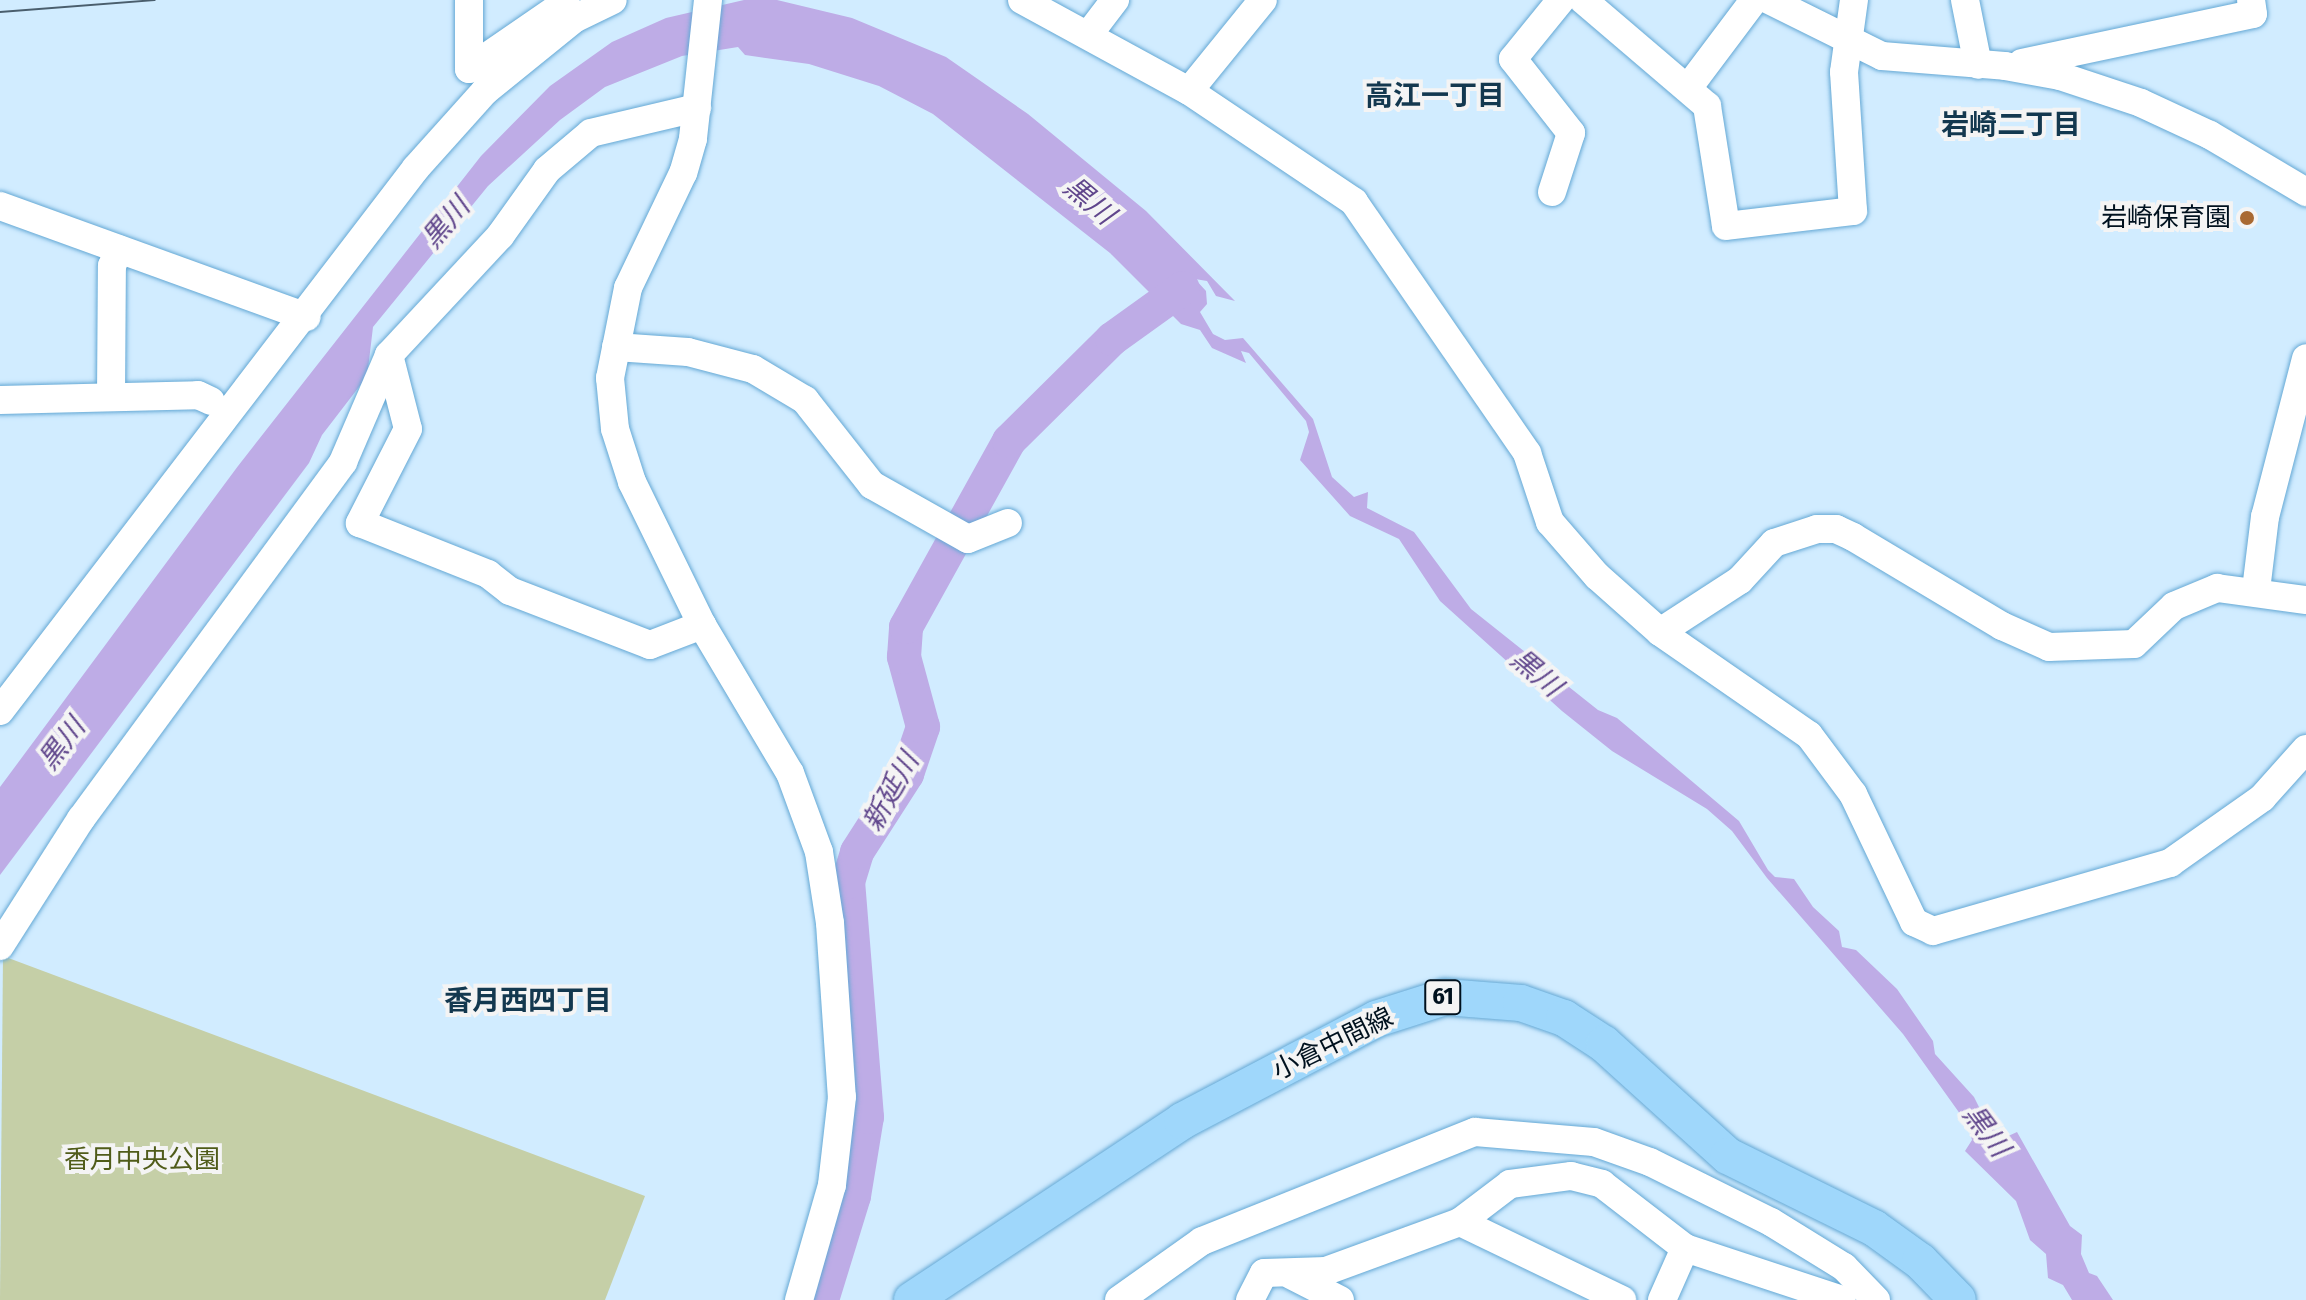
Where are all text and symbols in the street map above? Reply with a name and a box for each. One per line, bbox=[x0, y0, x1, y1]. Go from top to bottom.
district label: 高江一丁目 bbox=[1365, 79, 1505, 113]
district label: 岩崎二丁目 bbox=[1941, 108, 2081, 142]
water label: 黒川 bbox=[1057, 170, 1121, 232]
water label: 黒川 bbox=[415, 191, 477, 255]
place label: 岩崎保育園 bbox=[2101, 202, 2231, 234]
marker: 岩崎保育園 bbox=[2238, 209, 2256, 227]
water label: 黒川 bbox=[1504, 642, 1568, 704]
water label: 黒川 bbox=[32, 712, 92, 776]
water label: 新延川 bbox=[856, 747, 926, 837]
road number: 61 bbox=[1423, 977, 1463, 1017]
district label: 香月西四丁目 bbox=[444, 984, 612, 1018]
street label: 小倉中間線 bbox=[1268, 1001, 1398, 1087]
water label: 黒川 bbox=[1956, 1099, 2016, 1163]
park label: 香月中央公園 bbox=[64, 1144, 220, 1176]

